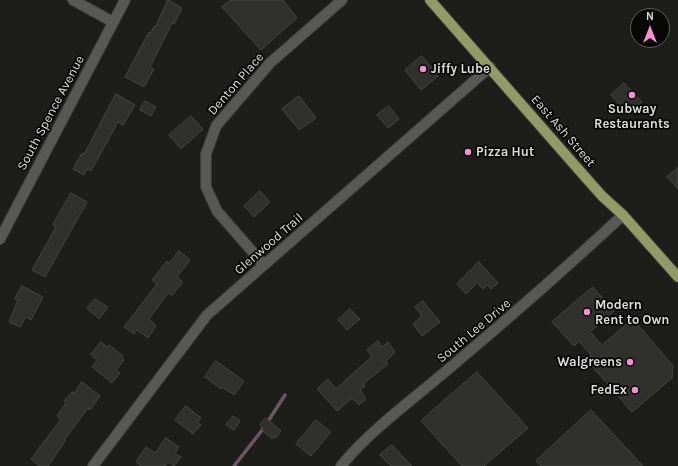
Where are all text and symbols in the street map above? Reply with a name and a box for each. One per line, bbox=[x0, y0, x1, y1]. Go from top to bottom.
north arrow bbox=[630, 8, 670, 48]
text: N bbox=[646, 10, 654, 23]
street label: Denton Place bbox=[205, 50, 267, 118]
street label: South Spence Avenue bbox=[14, 53, 88, 173]
place label: Jiffy Lube bbox=[431, 61, 490, 77]
marker: Jiffy Lube bbox=[418, 64, 428, 74]
marker: Subway Restaurants bbox=[627, 90, 637, 100]
street label: East Ash Street bbox=[528, 92, 598, 170]
place label: Subway Restaurants bbox=[594, 101, 670, 132]
place label: Pizza Hut bbox=[476, 144, 534, 160]
marker: Pizza Hut bbox=[463, 147, 473, 157]
street label: Glenwood Trail bbox=[231, 210, 307, 278]
street label: South Lee Drive bbox=[434, 296, 514, 366]
place label: Modern Rent to Own bbox=[595, 297, 669, 328]
marker: Modern Rent to Own bbox=[582, 307, 592, 317]
place label: Walgreens bbox=[557, 354, 622, 370]
marker: Walgreens bbox=[625, 357, 635, 367]
place label: FedEx bbox=[591, 382, 627, 398]
marker: FedEx bbox=[630, 385, 640, 395]

